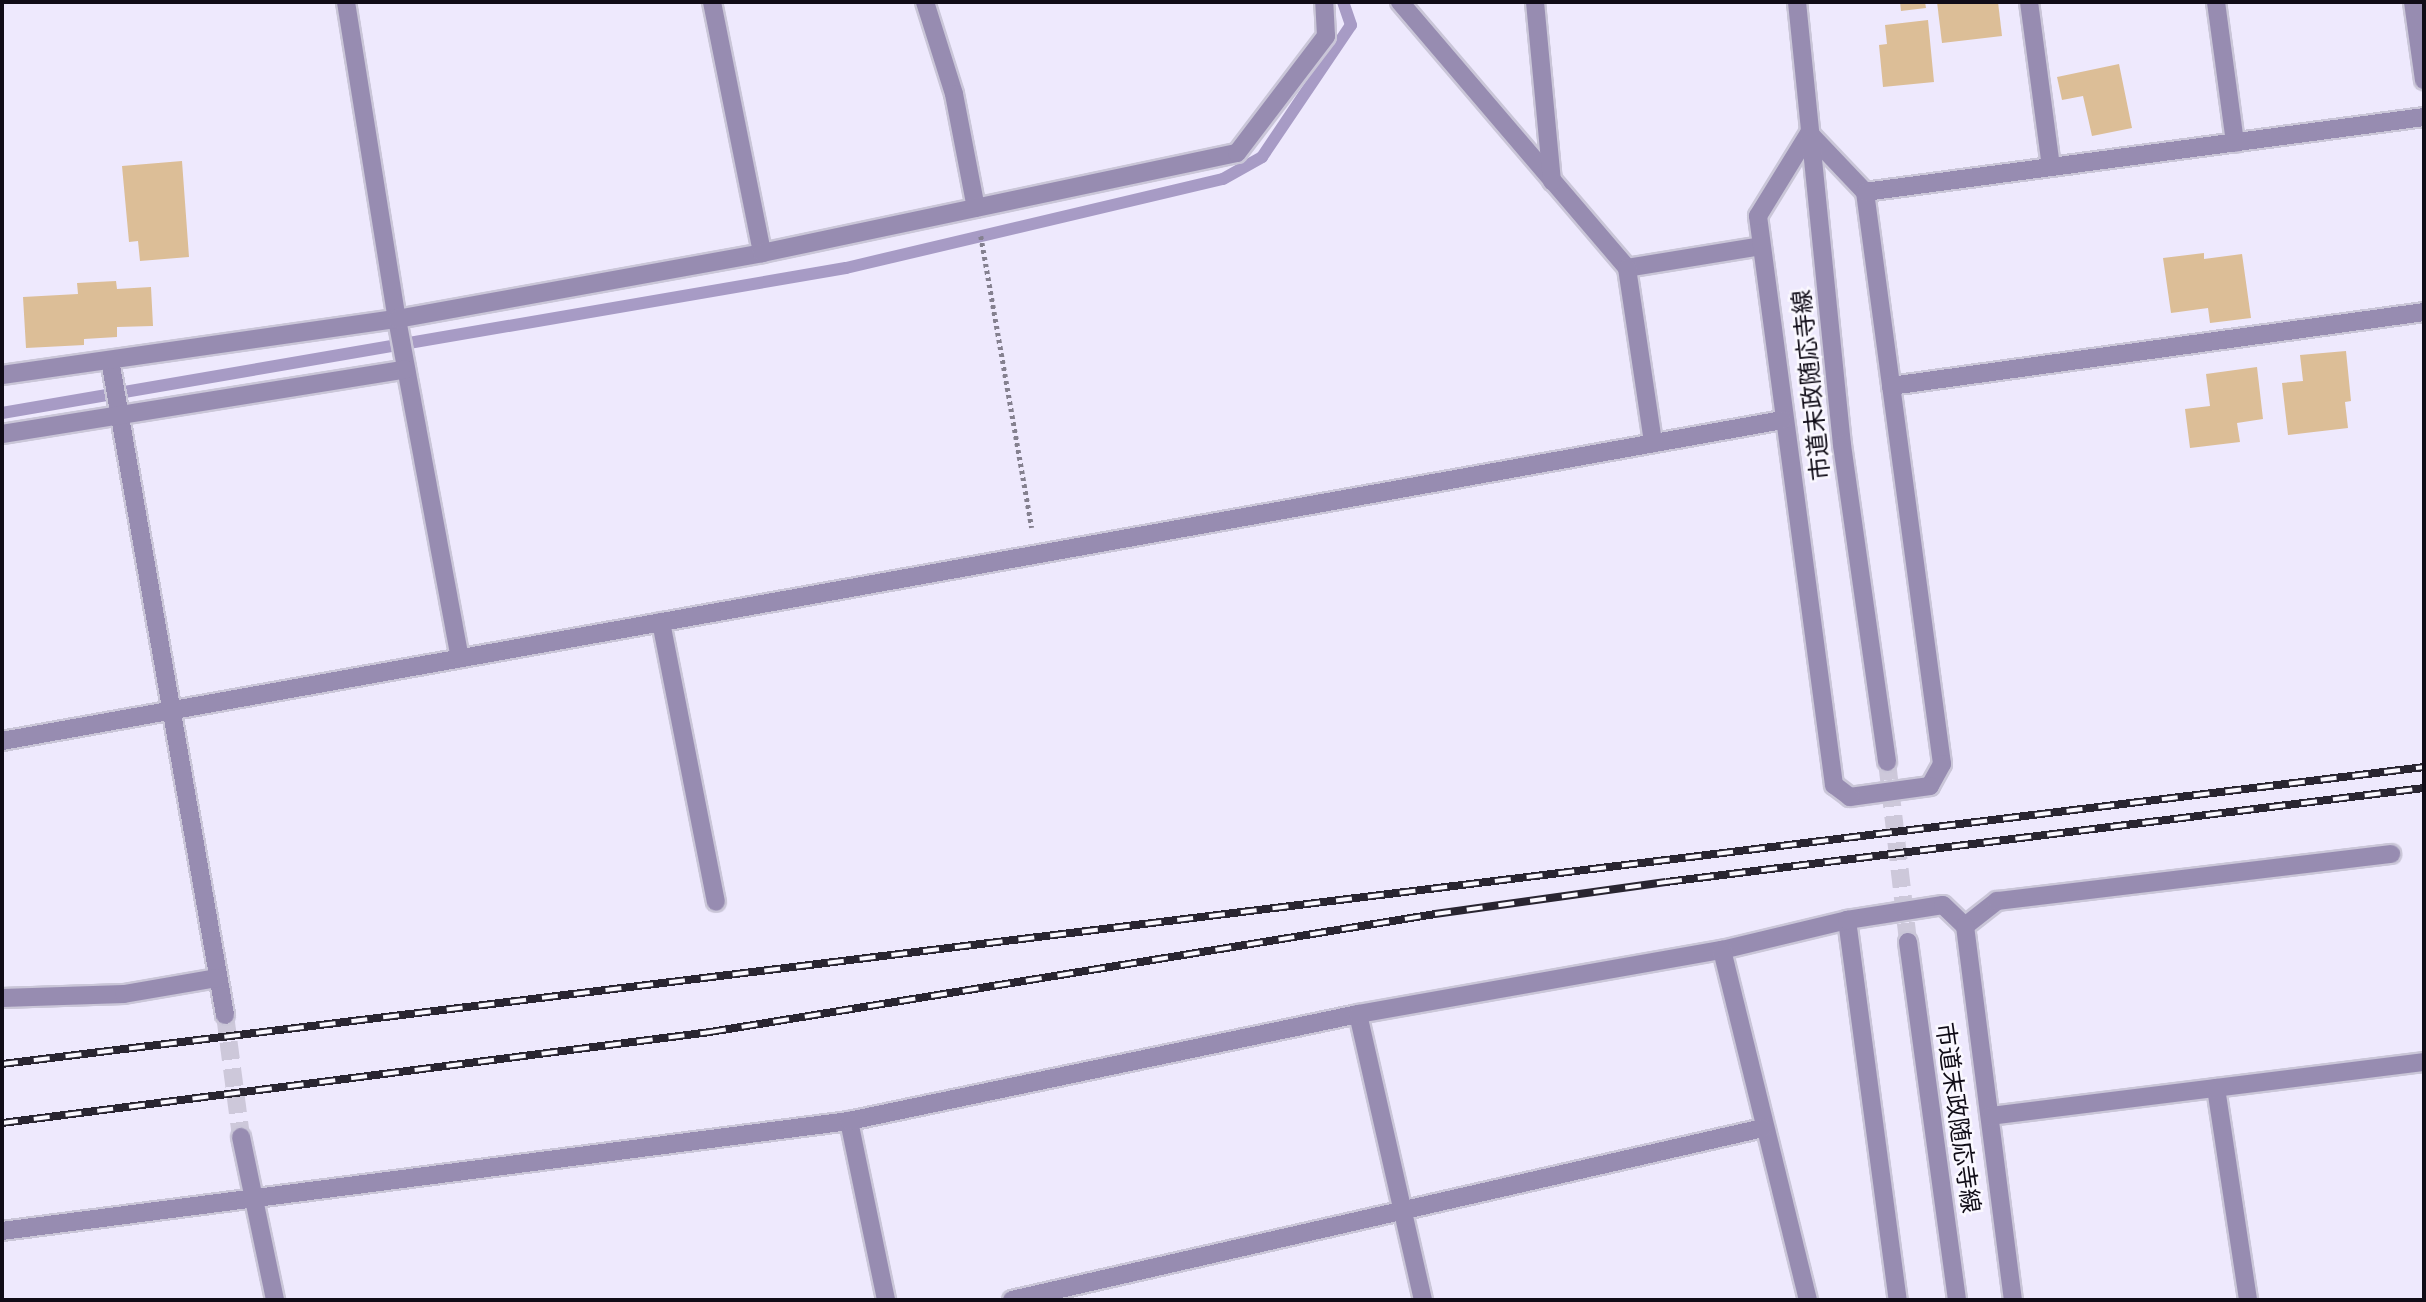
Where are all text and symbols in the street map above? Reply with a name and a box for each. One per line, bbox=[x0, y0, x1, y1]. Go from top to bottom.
street label: 市道末政随応寺線 bbox=[1788, 288, 1836, 482]
street label: 市道末政随応寺線 bbox=[1929, 1021, 1985, 1215]

